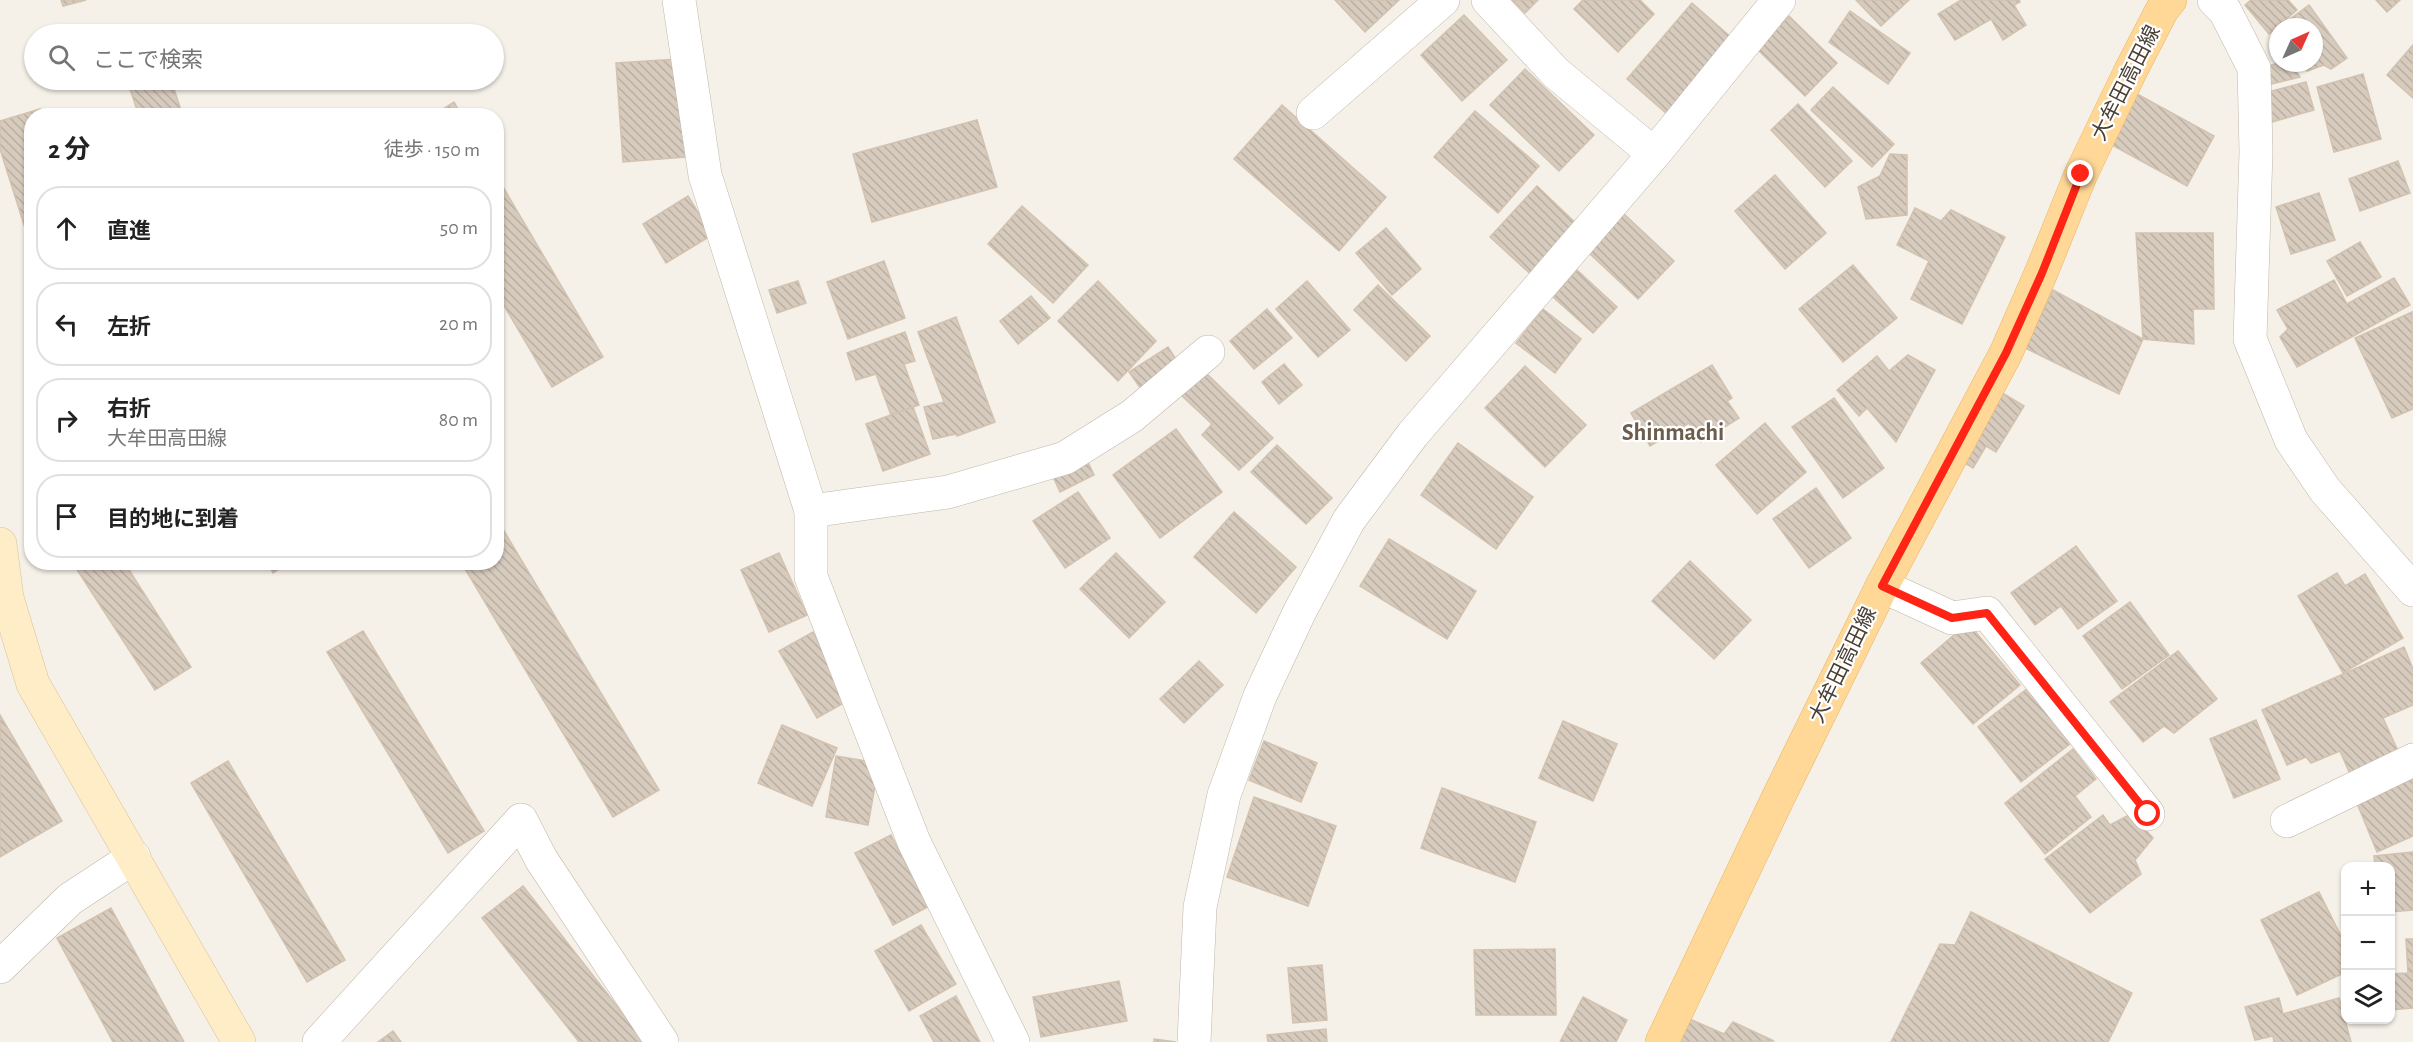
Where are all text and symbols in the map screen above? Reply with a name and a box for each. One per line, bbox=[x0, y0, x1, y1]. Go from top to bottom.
north arrow bbox=[2269, 18, 2323, 72]
street label: 大牟田高田線 bbox=[2087, 22, 2164, 144]
search box bbox=[24, 24, 504, 90]
icon: search bbox=[45, 41, 78, 74]
text: ここで検索 bbox=[93, 49, 203, 71]
text: 2 分 bbox=[48, 137, 90, 163]
text: 徒歩 · 150 m bbox=[384, 140, 480, 160]
route end bbox=[2067, 160, 2093, 186]
icon: ahead bbox=[50, 212, 83, 245]
text: 50 m bbox=[440, 218, 478, 238]
text: 直進 bbox=[107, 220, 151, 242]
icon: left bbox=[50, 308, 83, 341]
text: 20 m bbox=[439, 314, 478, 334]
text: 左折 bbox=[107, 316, 151, 338]
text: 右折 bbox=[107, 398, 151, 420]
icon: right bbox=[50, 404, 83, 437]
text: 80 m bbox=[439, 410, 478, 430]
district label: Shinmachi bbox=[1622, 421, 1724, 445]
text: 大牟田高田線 bbox=[107, 429, 227, 449]
icon: arrive bbox=[50, 500, 83, 533]
text: 目的地に到着 bbox=[107, 508, 239, 530]
street label: 大牟田高田線 bbox=[1805, 603, 1880, 726]
route start bbox=[2134, 800, 2160, 826]
map controls bbox=[2341, 862, 2395, 1024]
button: + bbox=[2341, 862, 2395, 916]
button: − bbox=[2341, 916, 2395, 970]
button: layers bbox=[2341, 970, 2395, 1024]

